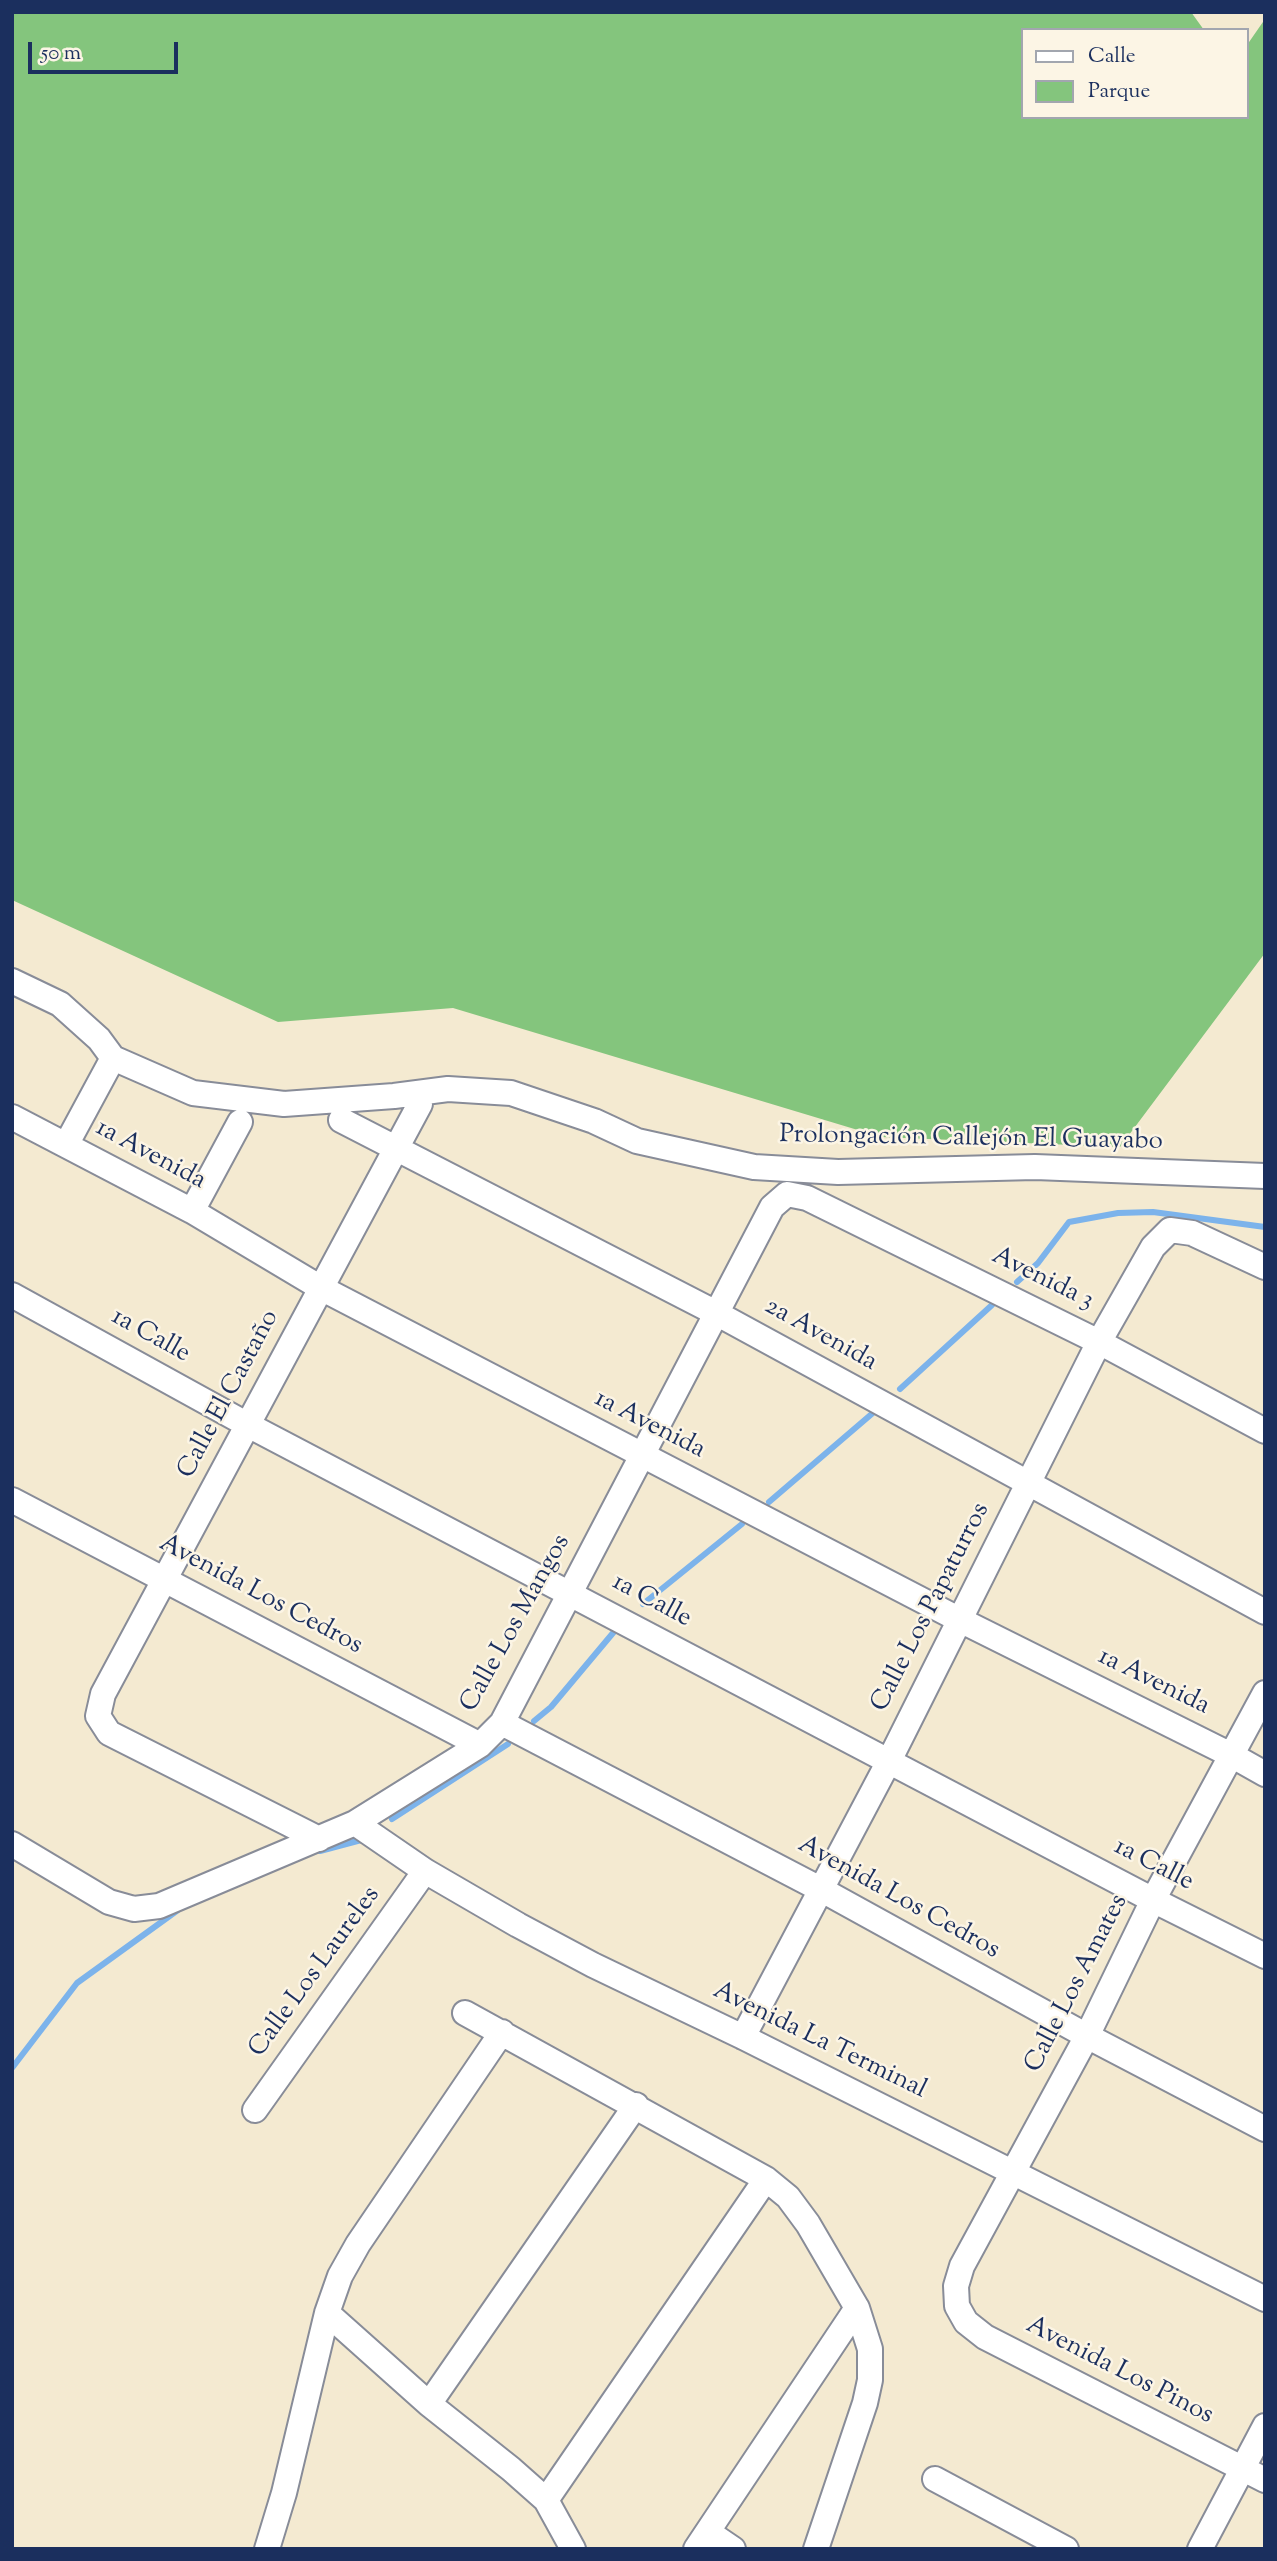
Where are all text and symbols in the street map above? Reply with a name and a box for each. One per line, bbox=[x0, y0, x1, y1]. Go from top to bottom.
scale bar bbox=[32, 28, 182, 72]
legend bbox=[1021, 28, 1249, 119]
text: 50 m bbox=[41, 39, 81, 69]
text: Calle bbox=[1088, 42, 1136, 72]
text: Parque bbox=[1088, 77, 1150, 107]
street label: 1a Avenida bbox=[90, 1114, 210, 1198]
street label: Prolongación Callejón El Guayabo bbox=[779, 1121, 1163, 1159]
street label: Avenida 3 bbox=[986, 1242, 1098, 1318]
street label: 2a Avenida bbox=[758, 1292, 882, 1380]
street label: 1a Calle bbox=[105, 1303, 195, 1371]
street label: Calle El Castaño bbox=[173, 1306, 287, 1484]
street label: 1a Avenida bbox=[588, 1385, 710, 1467]
street label: Calle Los Papaturros bbox=[866, 1498, 998, 1718]
street label: Avenida Los Cedros bbox=[153, 1529, 367, 1663]
street label: Calle Los Mangos bbox=[455, 1530, 579, 1718]
street label: 1a Calle bbox=[606, 1568, 696, 1636]
street label: 1a Avenida bbox=[1092, 1643, 1214, 1723]
street label: Avenida Los Cedros bbox=[792, 1831, 1004, 1967]
street label: 1a Calle bbox=[1108, 1833, 1198, 1899]
street label: Calle Los Laureles bbox=[244, 1882, 388, 2064]
street label: Calle Los Amates bbox=[1020, 1890, 1136, 2078]
street label: Avenida La Terminal bbox=[707, 1977, 931, 2107]
street label: Avenida Los Pinos bbox=[1020, 2311, 1218, 2433]

